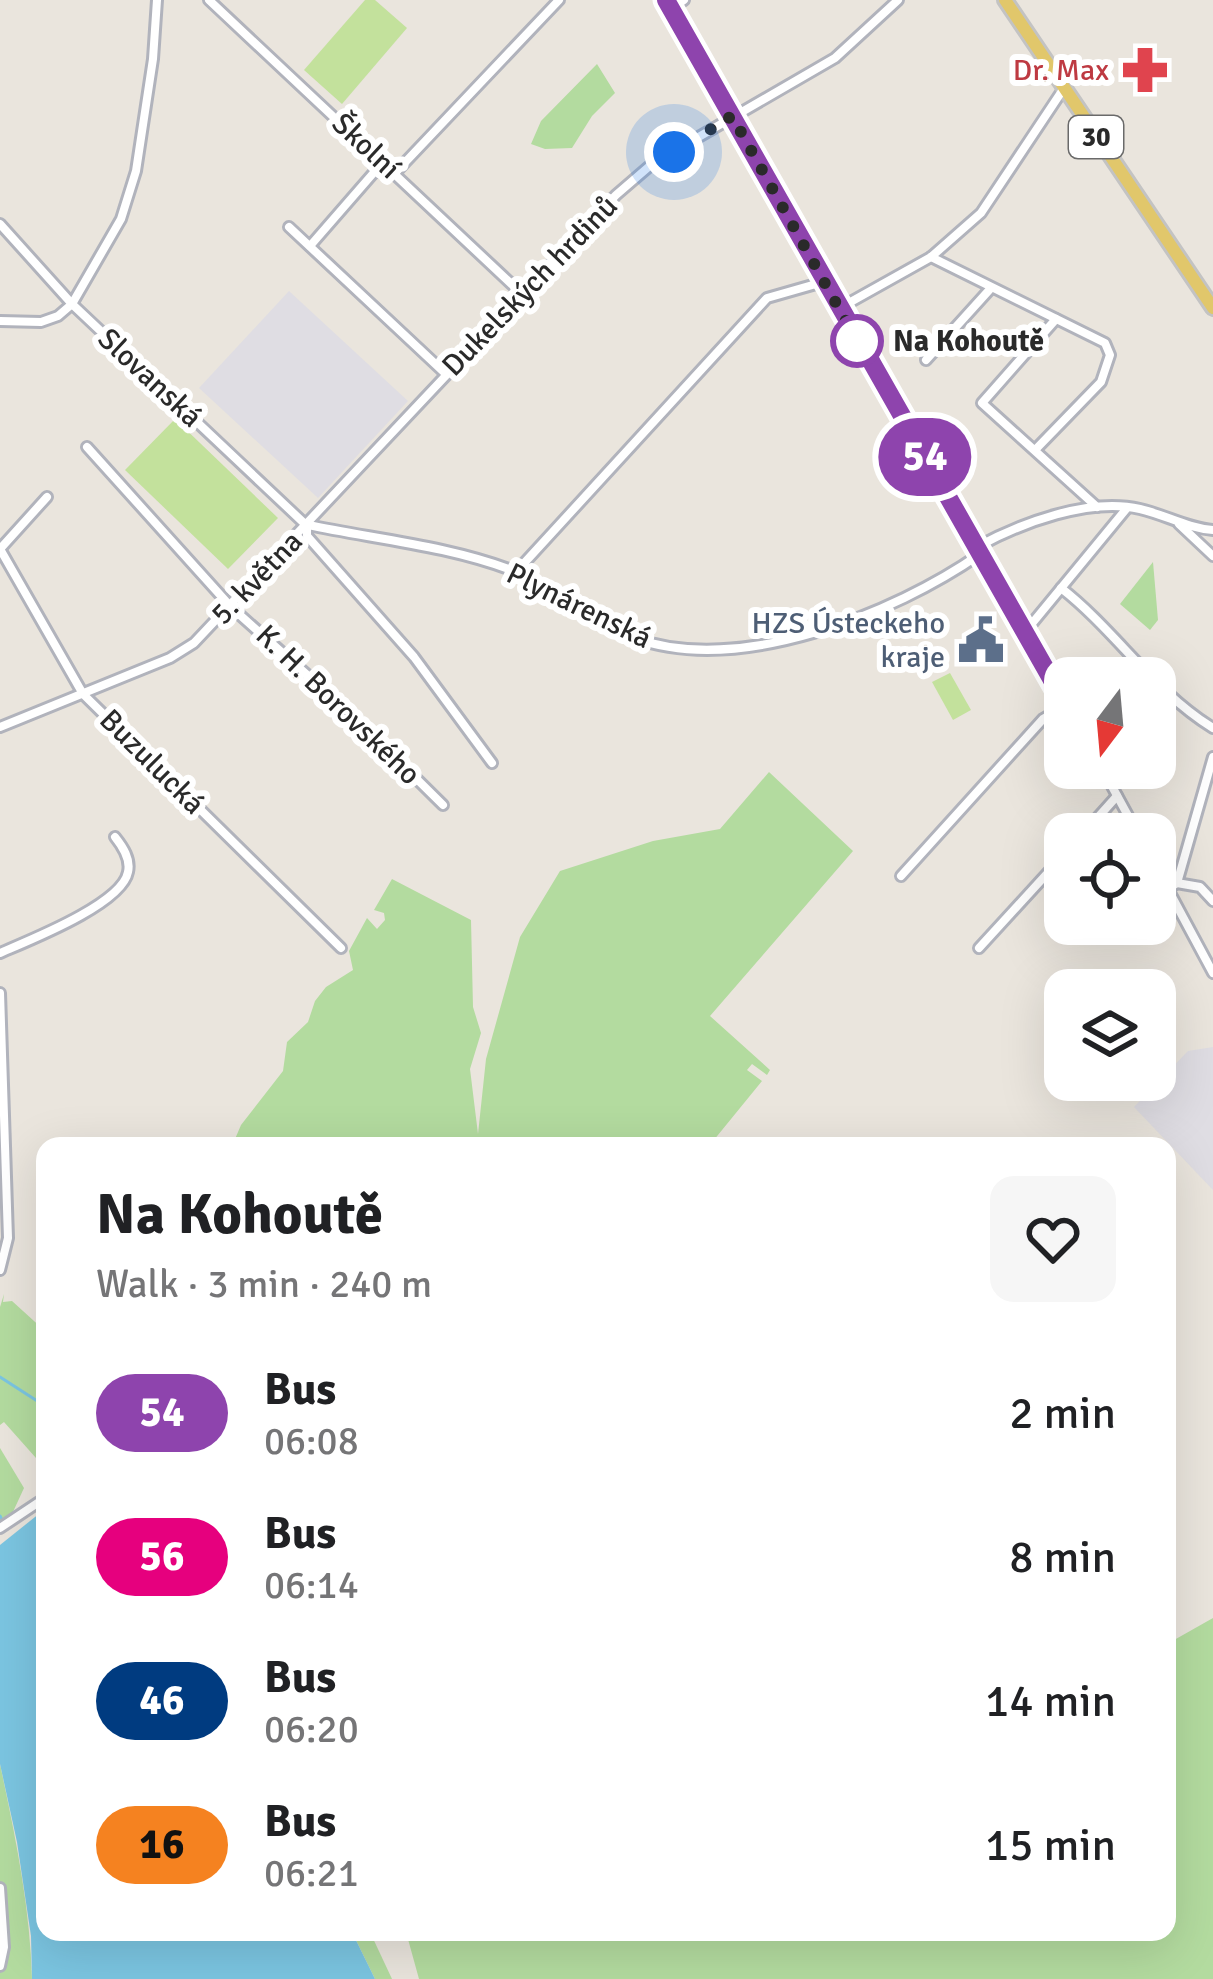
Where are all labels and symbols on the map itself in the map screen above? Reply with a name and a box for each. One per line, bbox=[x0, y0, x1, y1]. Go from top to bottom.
pharmacy icon: Dr. Max bbox=[1120, 45, 1170, 95]
place label: Dr. Max bbox=[1013, 52, 1109, 89]
street label: Školní bbox=[324, 105, 408, 187]
road number: 30 bbox=[1069, 116, 1123, 158]
your location bbox=[644, 122, 704, 182]
street label: Dukelských hrdinů bbox=[434, 188, 626, 384]
marker: Na Kohoutě bbox=[832, 316, 882, 366]
street label: Slovanská bbox=[90, 320, 210, 436]
place label: Na Kohoutě bbox=[893, 323, 1044, 360]
line badge: 54 bbox=[871, 418, 979, 496]
street label: 5. května bbox=[203, 523, 311, 633]
street label: Plynárenská bbox=[501, 555, 657, 657]
place label: HZS Ústeckeho kraje bbox=[751, 605, 945, 676]
public building icon: HZS Ústeckeho kraje bbox=[956, 615, 1006, 665]
street label: K. H. Borovského bbox=[248, 617, 428, 793]
north arrow bbox=[1044, 657, 1176, 789]
street label: Buzulucká bbox=[92, 702, 212, 822]

